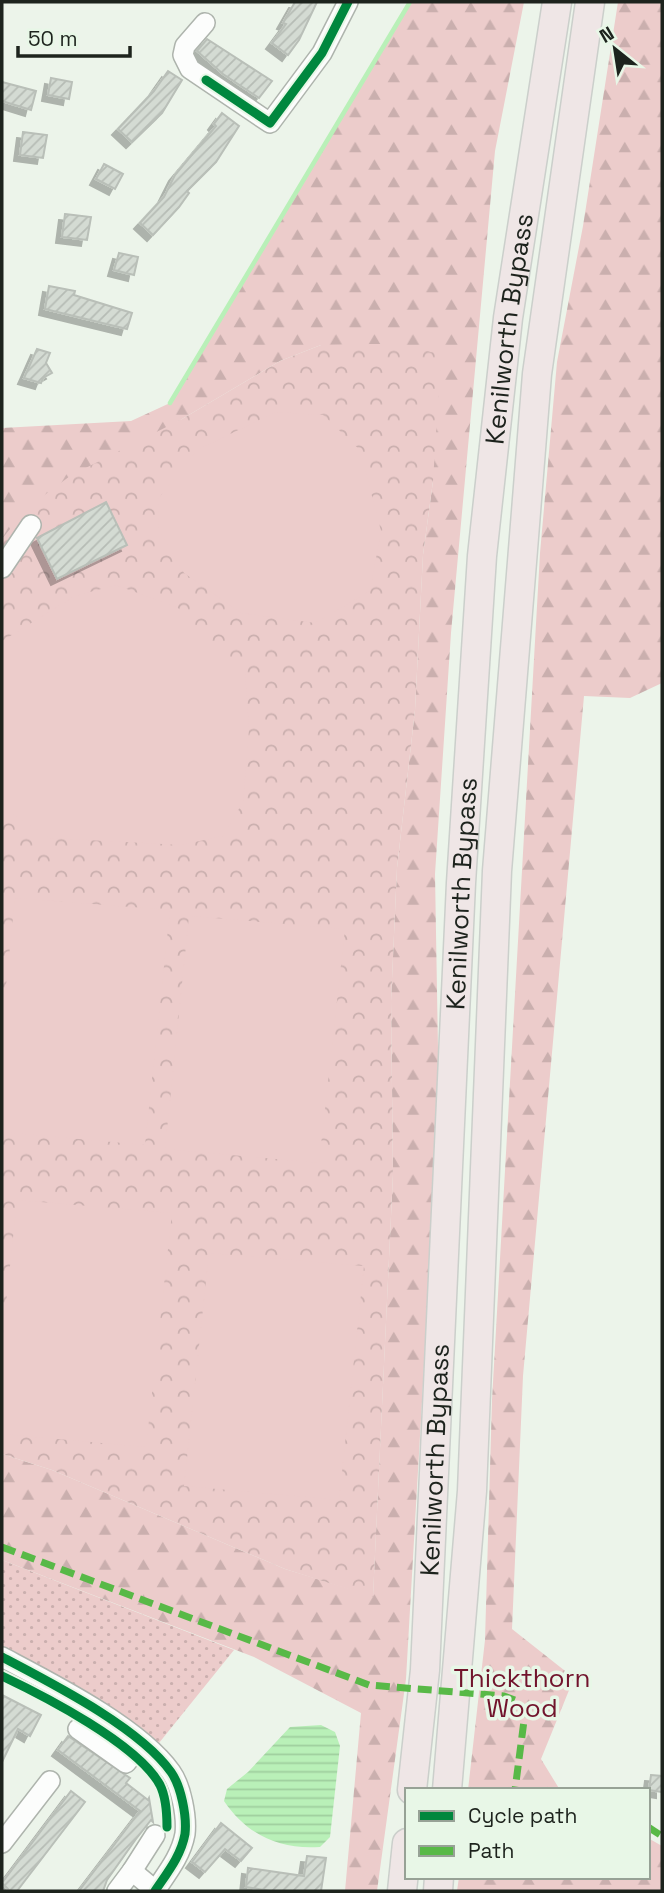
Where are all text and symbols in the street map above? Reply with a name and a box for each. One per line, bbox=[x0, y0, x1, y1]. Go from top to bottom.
scale bar bbox=[18, 14, 130, 58]
north arrow bbox=[580, 14, 650, 84]
text: N bbox=[595, 21, 619, 49]
text: 50 m bbox=[28, 25, 78, 52]
street label: Kenilworth Bypass bbox=[477, 211, 541, 446]
street label: Kenilworth Bypass bbox=[438, 776, 485, 1010]
street label: Kenilworth Bypass bbox=[412, 1343, 457, 1577]
park label: Thickthorn Wood bbox=[454, 1661, 590, 1725]
legend bbox=[405, 1788, 650, 1879]
text: Cycle path bbox=[468, 1802, 577, 1829]
text: Path bbox=[468, 1837, 514, 1864]

